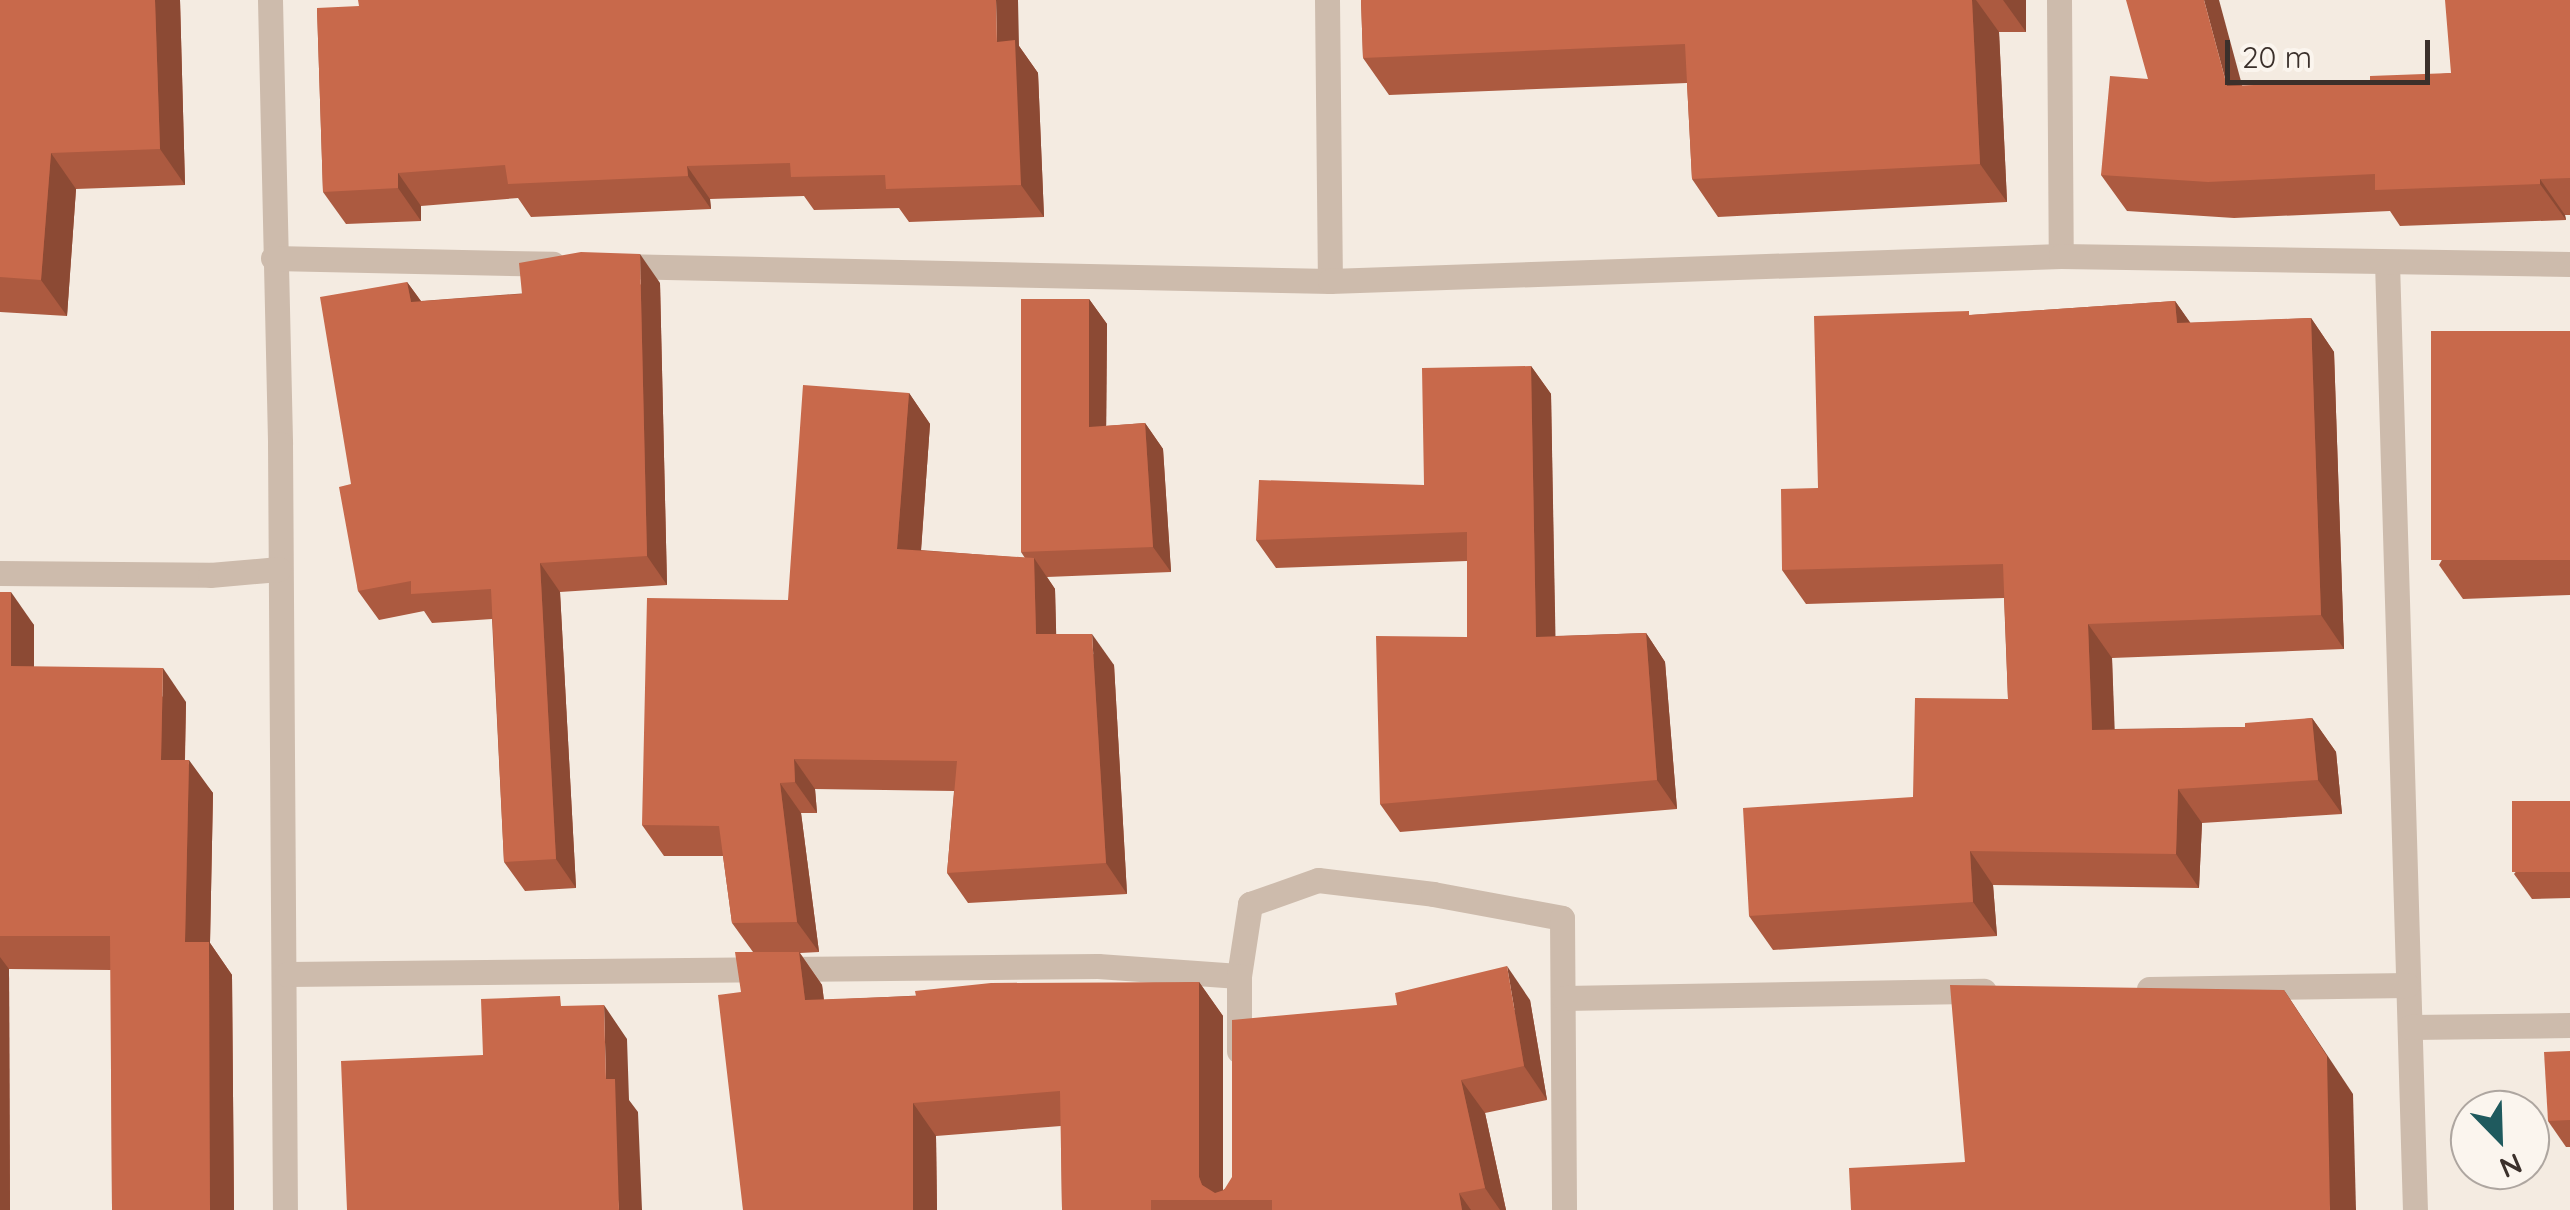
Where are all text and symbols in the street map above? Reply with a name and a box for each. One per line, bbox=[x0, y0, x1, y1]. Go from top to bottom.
scale bar bbox=[2230, 20, 2435, 82]
text: 20 m bbox=[2242, 38, 2312, 76]
north arrow bbox=[2450, 1090, 2550, 1190]
text: N bbox=[2495, 1146, 2527, 1186]

